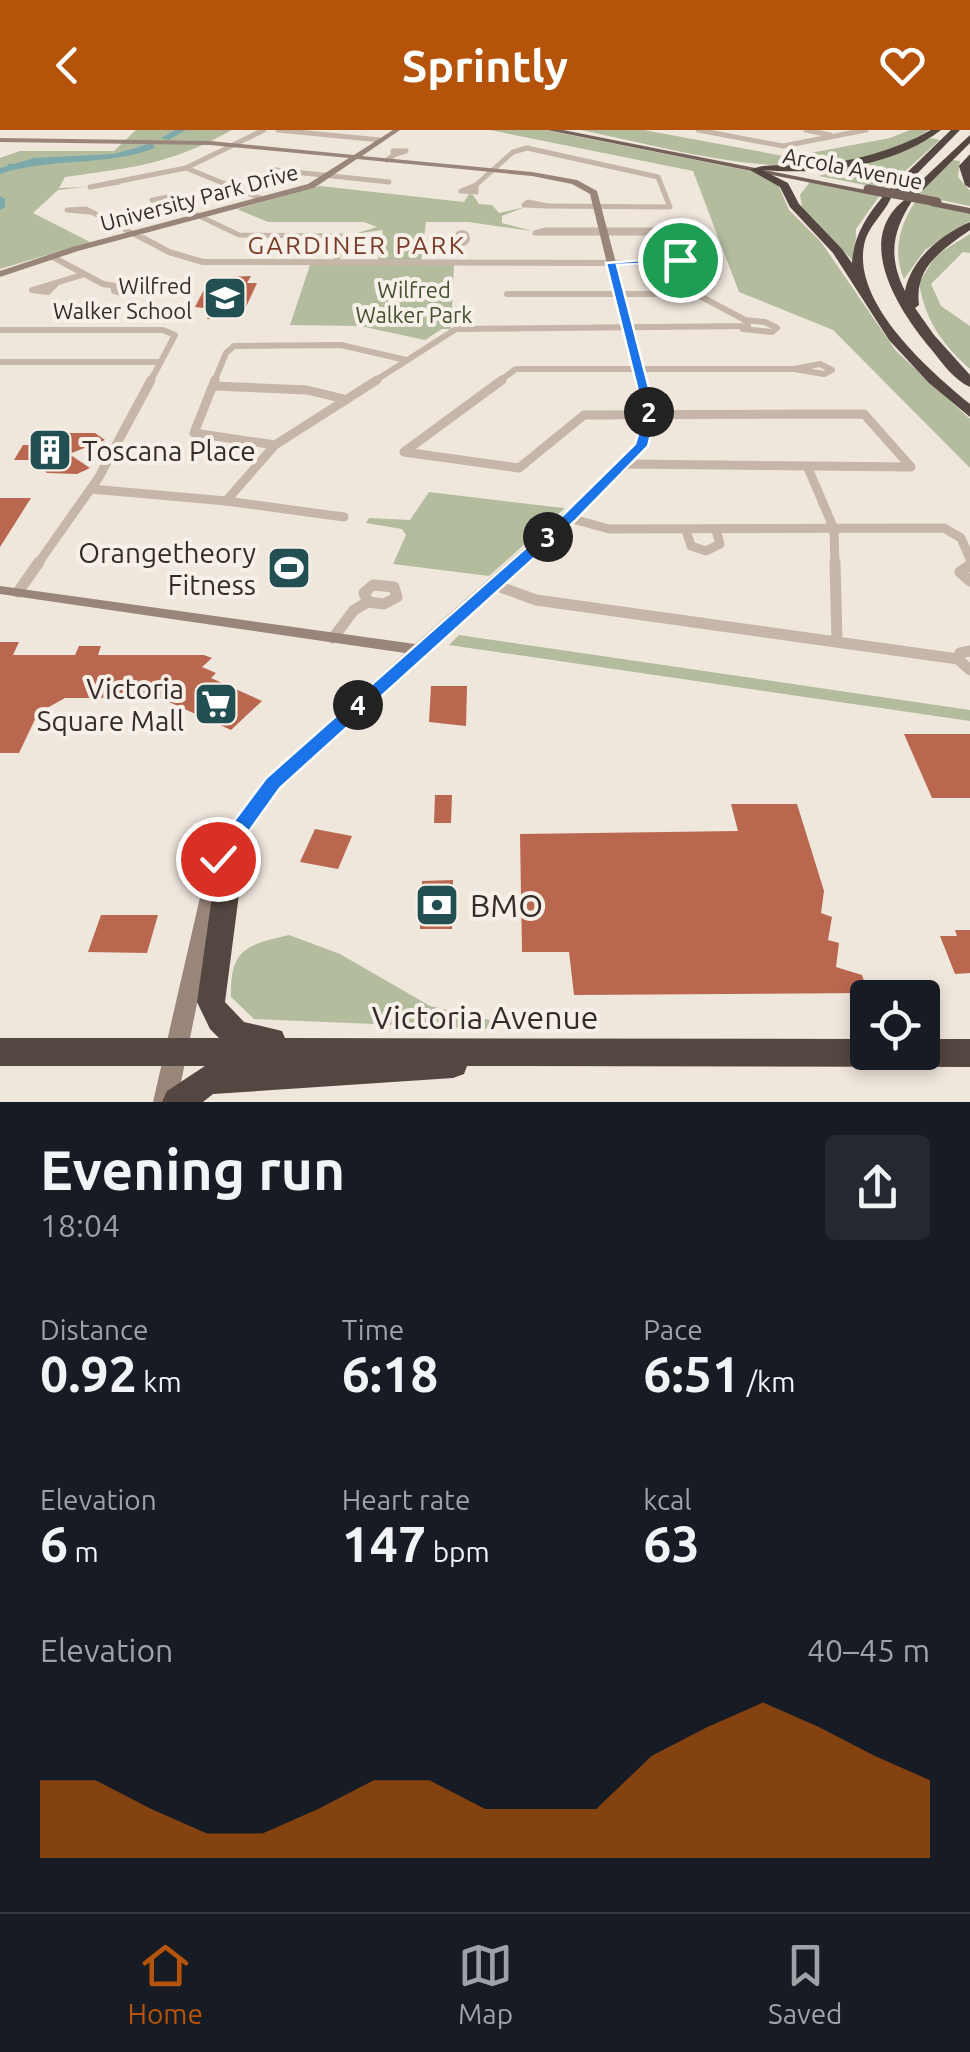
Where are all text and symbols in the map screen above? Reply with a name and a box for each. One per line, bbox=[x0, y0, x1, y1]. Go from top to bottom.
icon: back bbox=[40, 38, 95, 93]
icon: heart bbox=[875, 38, 930, 93]
text: Sprintly bbox=[402, 40, 568, 91]
street label: Arcola Avenue bbox=[781, 142, 925, 194]
street label: University Park Drive bbox=[97, 159, 301, 235]
pin bbox=[638, 218, 723, 303]
district label: GARDINER PARK bbox=[247, 231, 467, 259]
icon: arrive bbox=[653, 233, 708, 288]
place label: Wilfred Walker School bbox=[53, 273, 192, 323]
school or university icon: Wilfred Walker School bbox=[202, 275, 248, 321]
park label: Wilfred Walker Park bbox=[356, 277, 472, 327]
pin: 2 bbox=[624, 387, 674, 437]
text: 2 bbox=[641, 396, 657, 427]
building icon: Toscana Place bbox=[27, 427, 73, 473]
place label: Toscana Place bbox=[82, 435, 256, 466]
pin: 3 bbox=[523, 512, 573, 562]
text: 3 bbox=[540, 521, 556, 552]
place label: Orangetheory Fitness bbox=[78, 537, 256, 600]
sports icon: Orangetheory Fitness bbox=[266, 545, 312, 591]
place label: Victoria Square Mall bbox=[37, 673, 184, 736]
pin: 4 bbox=[333, 680, 383, 730]
supermarket icon: Victoria Square Mall bbox=[193, 681, 239, 727]
text: 4 bbox=[350, 689, 366, 720]
pin bbox=[176, 817, 261, 902]
icon: check bbox=[191, 832, 246, 887]
bank icon: BMO bbox=[414, 882, 460, 928]
place label: BMO bbox=[470, 887, 543, 923]
map controls bbox=[850, 980, 940, 1070]
button: locate bbox=[850, 980, 940, 1070]
street label: Victoria Avenue bbox=[372, 999, 598, 1035]
button: share bbox=[825, 1135, 930, 1240]
text: Evening run bbox=[40, 1139, 345, 1200]
text: 18:04 bbox=[40, 1207, 120, 1243]
text: Distance bbox=[40, 1314, 148, 1345]
text: Time bbox=[342, 1314, 404, 1345]
text: Pace bbox=[643, 1314, 703, 1345]
text: 0.92 bbox=[40, 1345, 137, 1401]
text: 6:18 bbox=[342, 1345, 439, 1401]
text: 6:51 bbox=[643, 1345, 740, 1401]
text: km bbox=[137, 1366, 182, 1397]
text: /km bbox=[740, 1366, 795, 1397]
text: Elevation bbox=[40, 1484, 157, 1515]
text: Heart rate bbox=[342, 1484, 470, 1515]
text: kcal bbox=[643, 1484, 692, 1515]
text: 6 bbox=[40, 1515, 68, 1571]
text: 147 bbox=[342, 1515, 426, 1571]
text: 63 bbox=[643, 1515, 700, 1571]
text: m bbox=[68, 1536, 99, 1567]
text: bpm bbox=[426, 1536, 490, 1567]
text: Elevation bbox=[40, 1632, 173, 1668]
text: 40–45 m bbox=[807, 1632, 930, 1668]
tab: Home bbox=[127, 1938, 203, 2029]
tab: Map bbox=[458, 1938, 513, 2029]
tab: Saved bbox=[768, 1938, 843, 2029]

